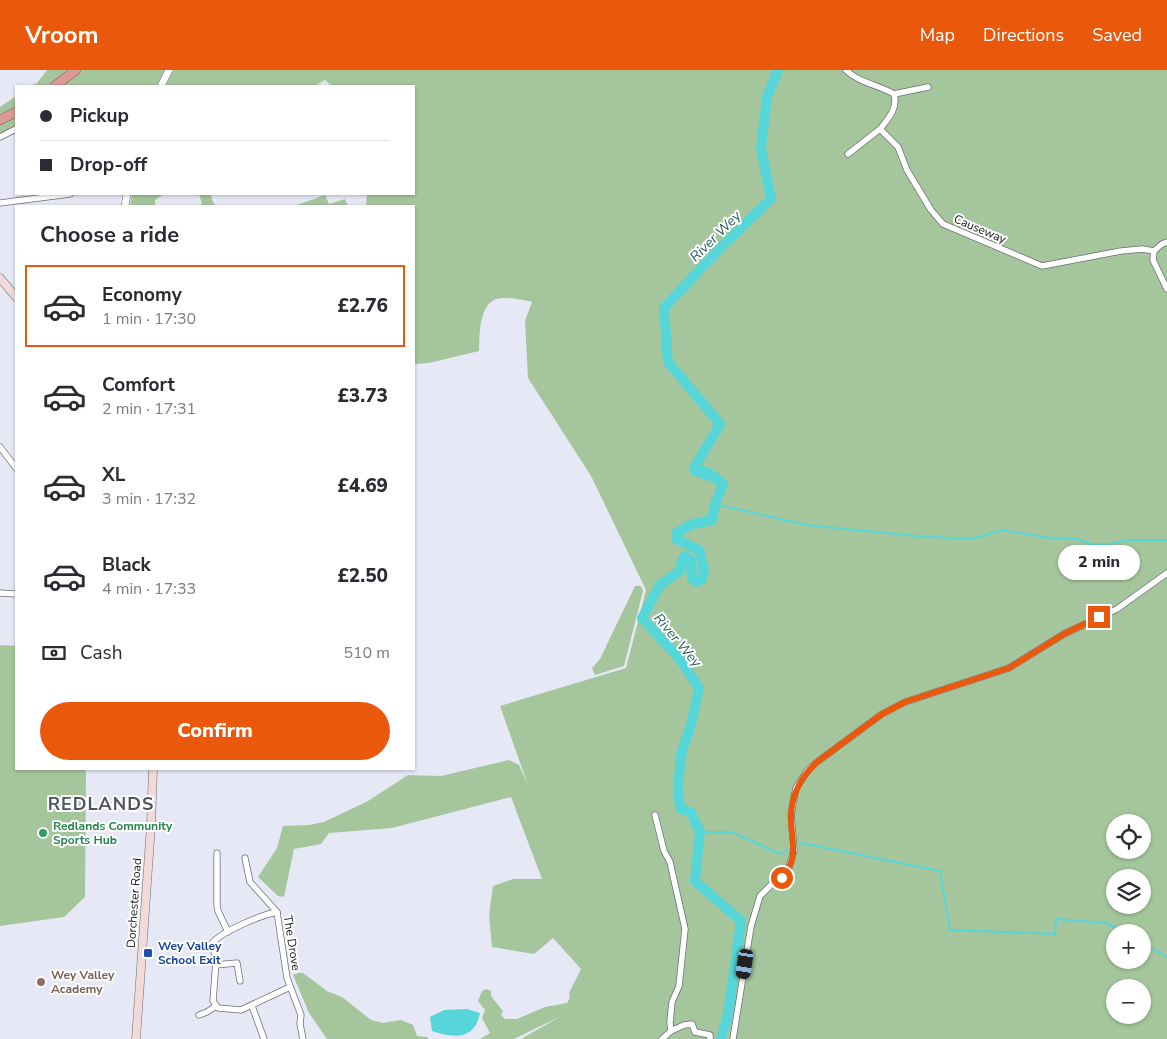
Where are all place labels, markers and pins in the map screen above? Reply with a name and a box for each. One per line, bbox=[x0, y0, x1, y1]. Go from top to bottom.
place label: Redlands Community Sports Hub bbox=[53, 818, 173, 848]
marker: Redlands Community Sports Hub bbox=[37, 827, 49, 839]
place label: Wey Valley School Exit bbox=[158, 938, 222, 968]
marker: Wey Valley School Exit bbox=[142, 947, 154, 959]
place label: Wey Valley Academy bbox=[51, 967, 115, 997]
marker: Wey Valley Academy bbox=[35, 976, 47, 988]

